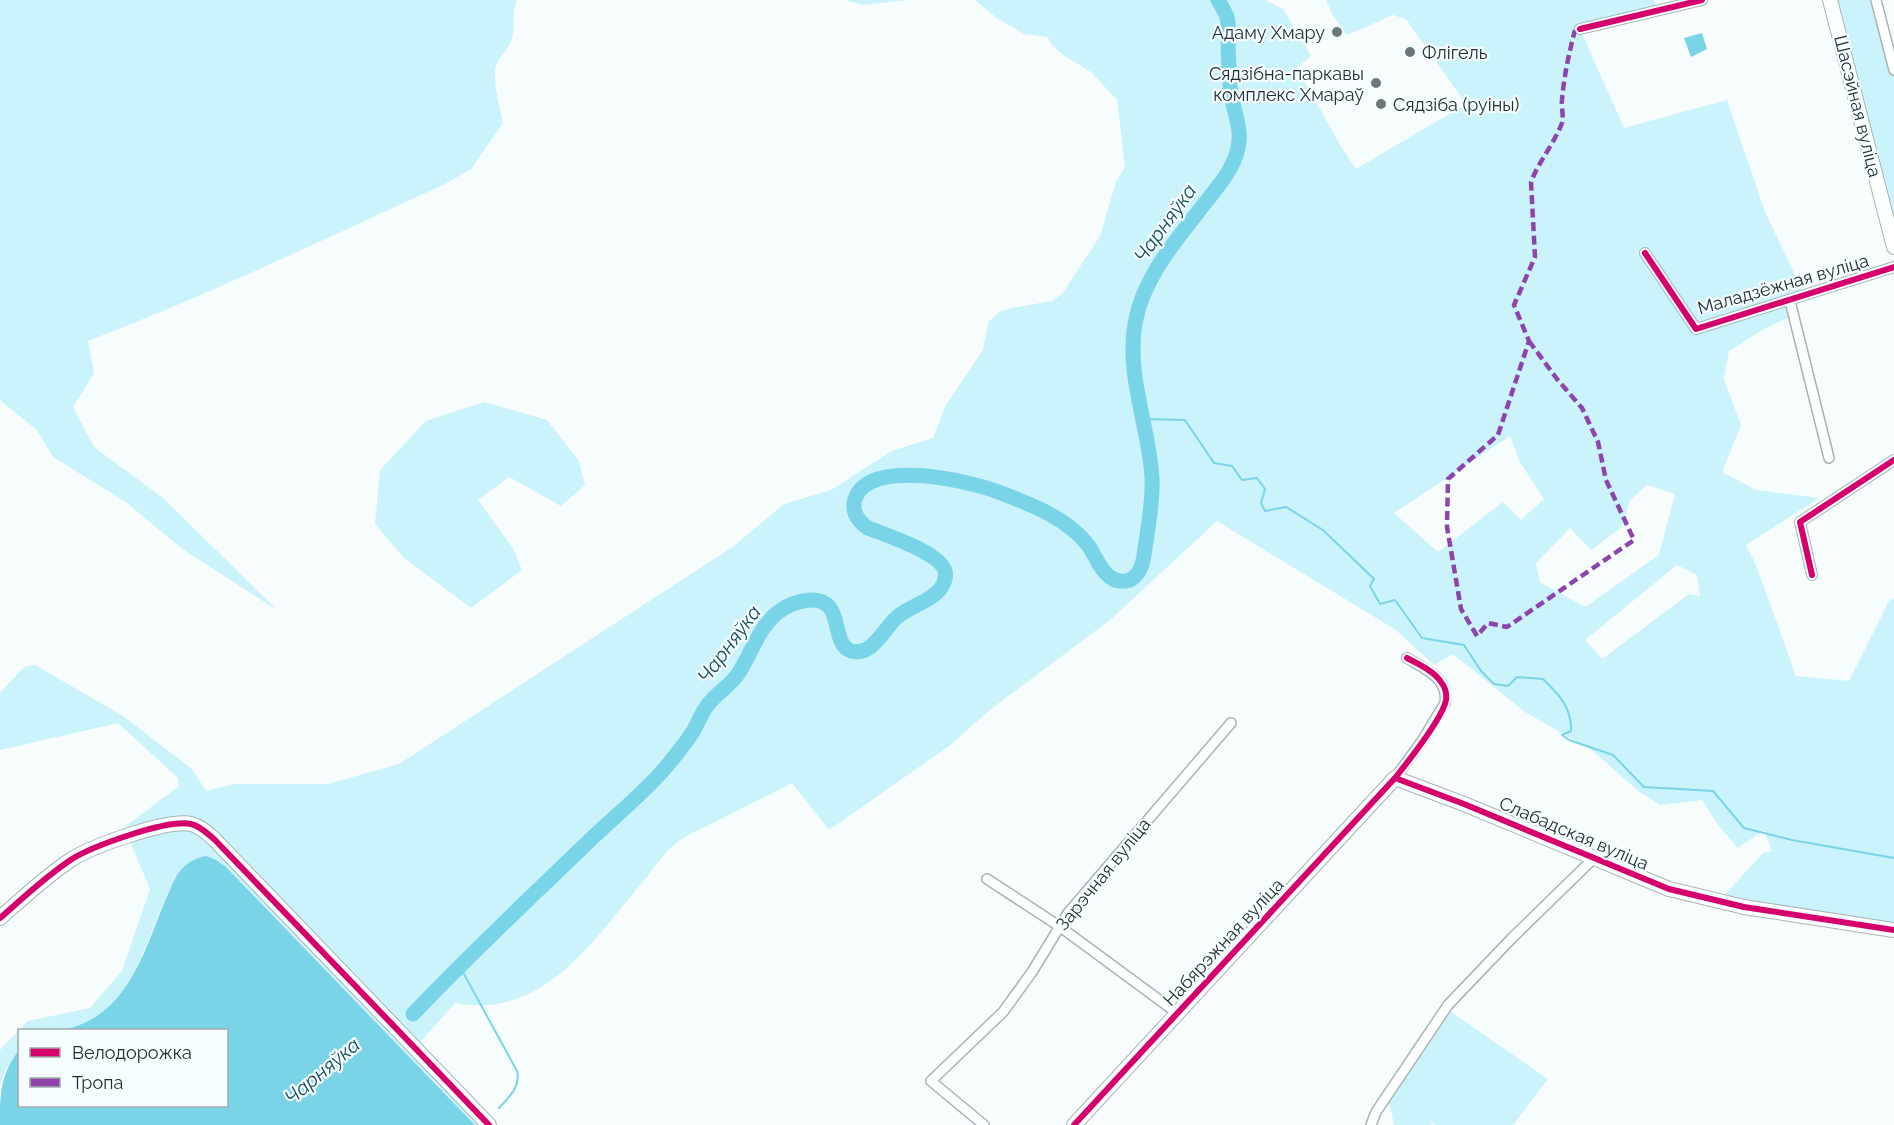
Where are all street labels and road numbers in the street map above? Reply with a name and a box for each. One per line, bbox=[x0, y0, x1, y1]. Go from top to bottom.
street label: Шасэйная вуліца bbox=[1830, 33, 1886, 179]
street label: Маладзёжная вуліца bbox=[1695, 250, 1871, 318]
street label: Слабадская вуліца bbox=[1496, 792, 1652, 874]
street label: Зарэчная вуліца bbox=[1051, 814, 1155, 934]
street label: Набярэжная вуліца bbox=[1159, 874, 1287, 1010]

